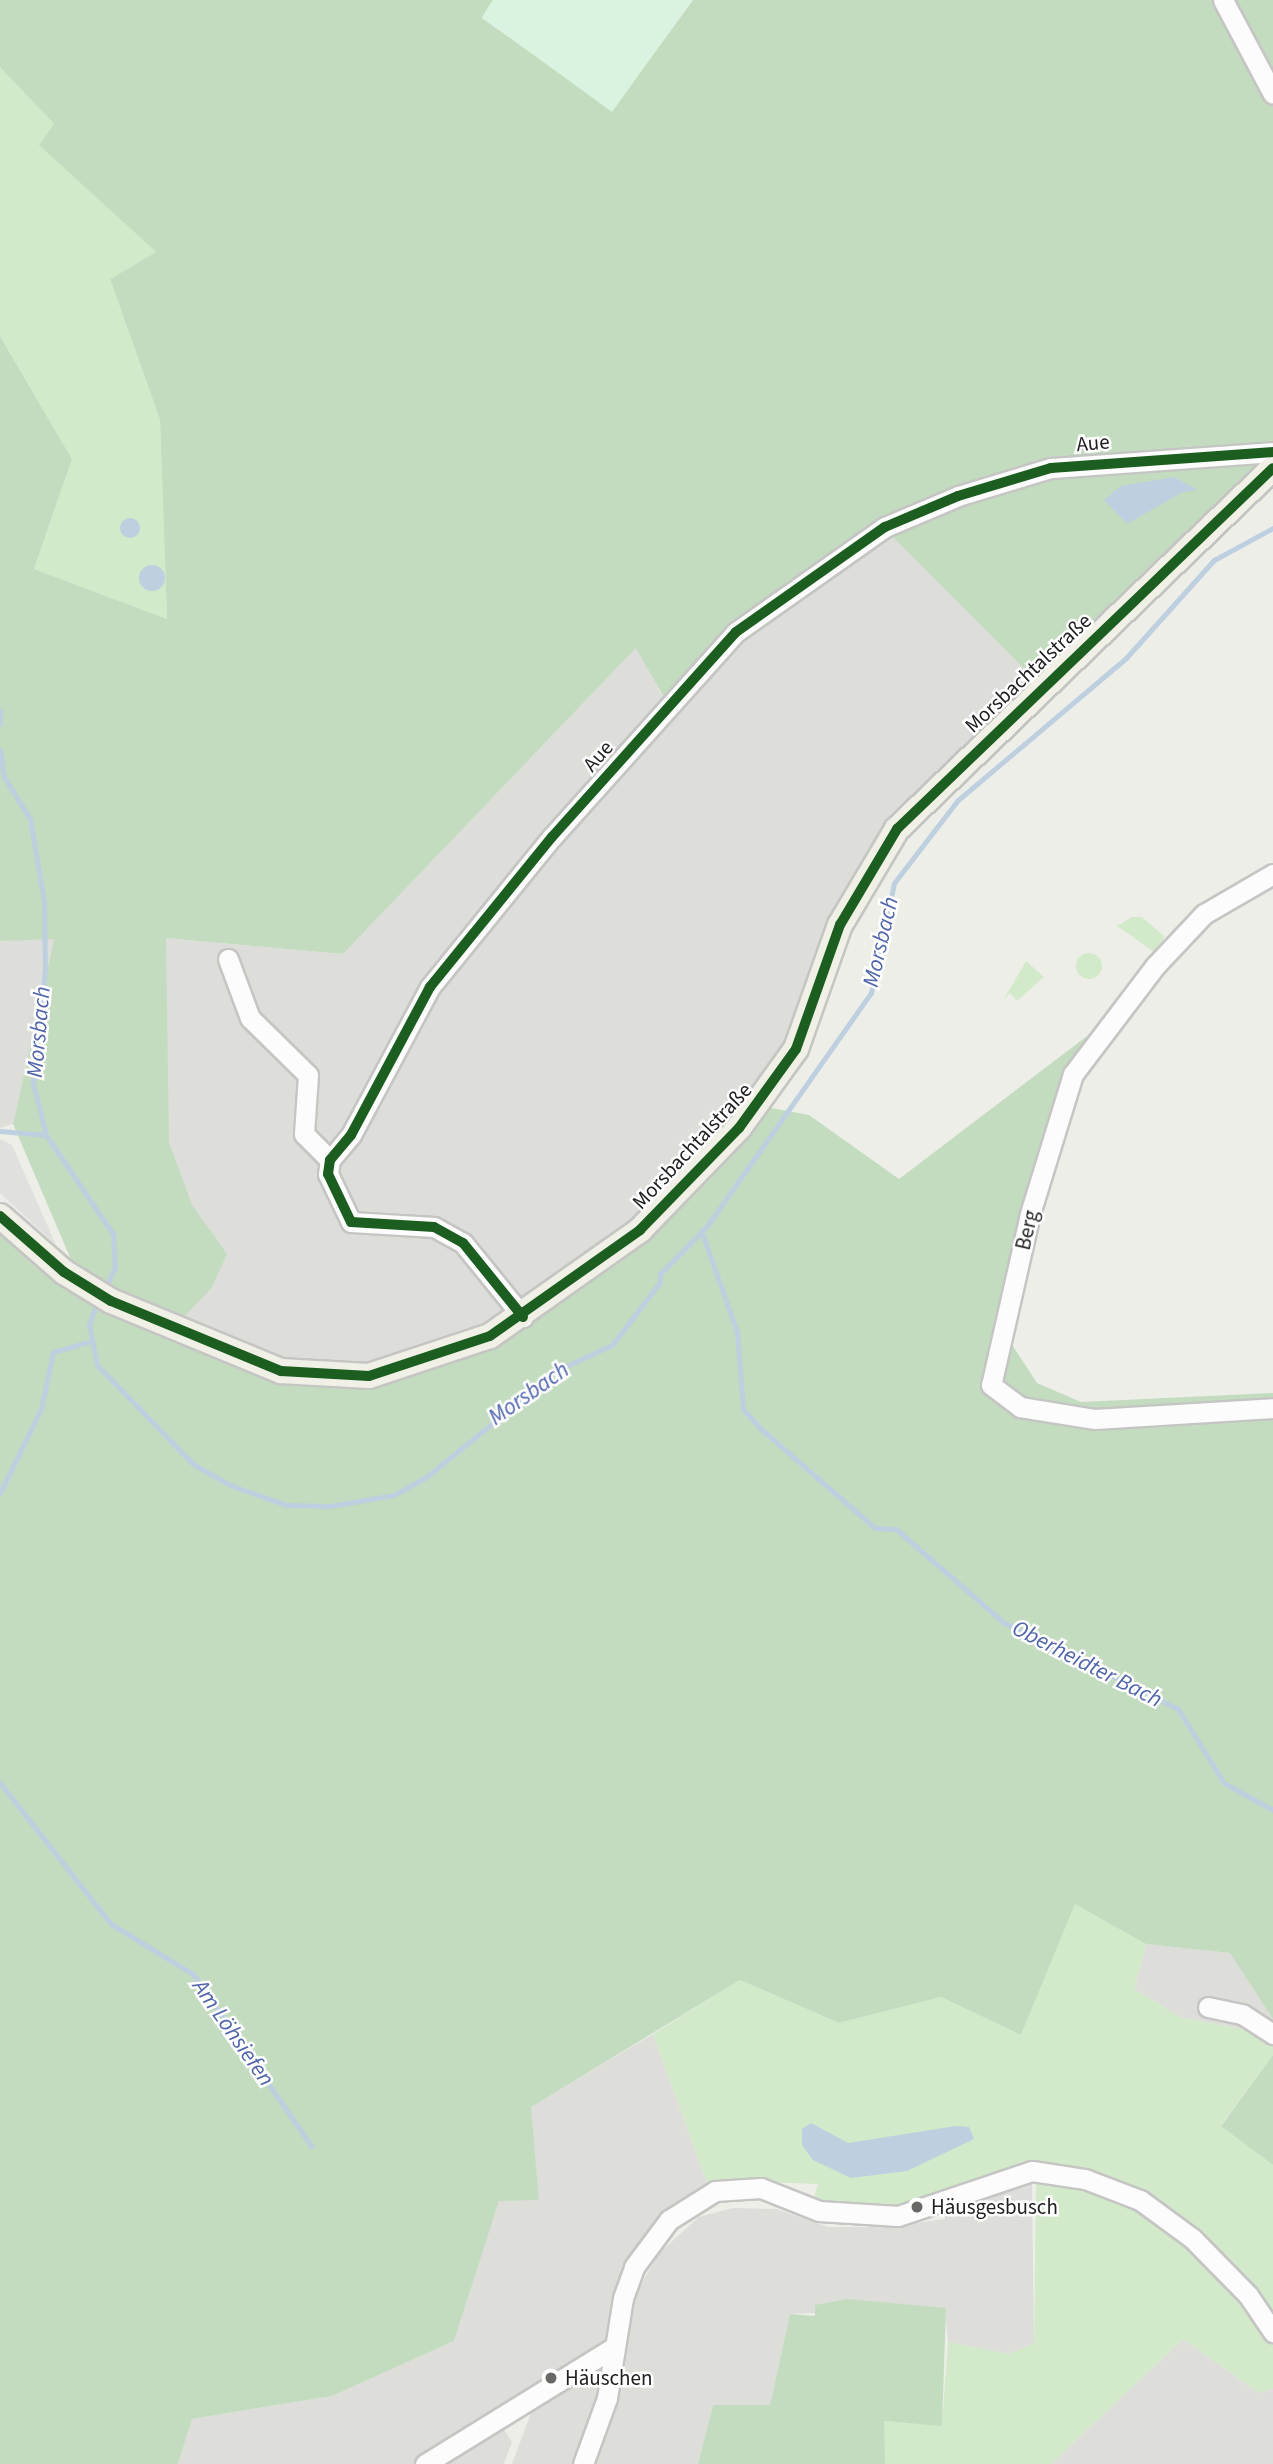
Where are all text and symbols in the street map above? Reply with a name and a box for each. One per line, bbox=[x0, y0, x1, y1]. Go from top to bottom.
street label: Aue bbox=[1075, 429, 1111, 457]
street label: Morsbachtalstraße bbox=[960, 608, 1096, 738]
street label: Aue bbox=[578, 735, 618, 777]
water label: Morsbach bbox=[857, 894, 905, 990]
water label: Morsbach bbox=[21, 985, 57, 1079]
street label: Morsbachtalstraße bbox=[627, 1078, 757, 1214]
street label: Berg bbox=[1010, 1207, 1044, 1253]
water label: Morsbach bbox=[484, 1356, 574, 1432]
water label: Oberheidter Bach bbox=[1007, 1614, 1167, 1714]
water label: Am Löhsiefen bbox=[186, 1974, 280, 2092]
place label: Häusgesbusch bbox=[931, 2194, 1058, 2220]
marker: Häusgesbusch bbox=[909, 2199, 925, 2215]
place label: Häuschen bbox=[565, 2365, 652, 2391]
marker: Häuschen bbox=[543, 2370, 559, 2386]

